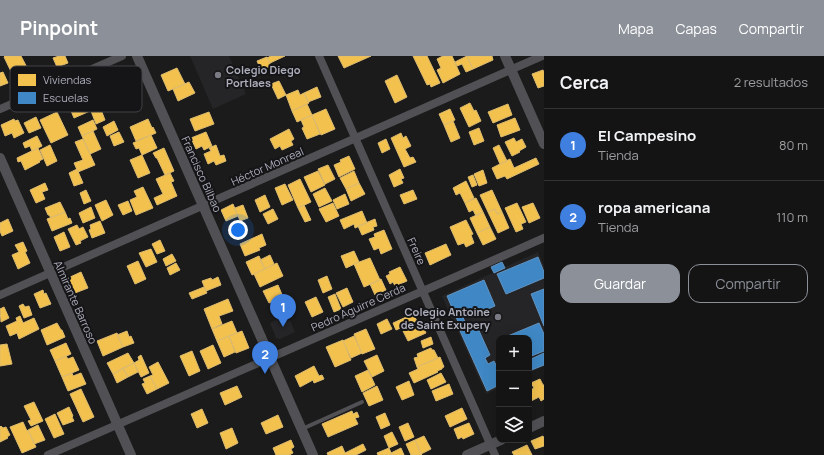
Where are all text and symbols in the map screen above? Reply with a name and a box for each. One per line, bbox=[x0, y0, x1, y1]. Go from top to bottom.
text: Pinpoint bbox=[20, 15, 98, 41]
text: Mapa bbox=[618, 19, 654, 38]
text: Capas bbox=[676, 19, 717, 38]
text: Compartir bbox=[739, 19, 804, 38]
place label: Colegio Diego Portlaes bbox=[226, 62, 301, 90]
legend bbox=[10, 66, 142, 112]
marker: Colegio Diego Portlaes bbox=[213, 70, 223, 80]
text: Cerca bbox=[560, 71, 609, 94]
text: Viviendas bbox=[43, 72, 92, 87]
text: 2 resultados bbox=[734, 73, 808, 91]
text: Escuelas bbox=[43, 90, 89, 105]
text: El Campesino bbox=[598, 125, 696, 146]
street label: Francisco Bilbao bbox=[179, 134, 226, 215]
text: 1 bbox=[570, 136, 576, 154]
text: 80 m bbox=[779, 136, 808, 154]
street label: Héctor Monreal bbox=[228, 143, 306, 189]
text: Tienda bbox=[598, 146, 639, 164]
text: ropa americana bbox=[598, 197, 710, 218]
text: 2 bbox=[569, 208, 577, 226]
text: 110 m bbox=[776, 208, 808, 226]
text: Tienda bbox=[598, 218, 639, 236]
your location bbox=[228, 220, 248, 240]
street label: Freire bbox=[404, 235, 430, 268]
street label: Almirante Barroso bbox=[51, 258, 101, 347]
button: Guardar bbox=[560, 264, 680, 303]
button: Compartir bbox=[688, 264, 808, 303]
street label: Pedro Aguirre Cerda bbox=[308, 279, 408, 335]
pin: 1 bbox=[270, 294, 296, 327]
place label: Colegio Antoine de Saint Exupery bbox=[401, 304, 491, 332]
marker: Colegio Antoine de Saint Exupery bbox=[493, 312, 503, 322]
map controls bbox=[496, 335, 532, 443]
button: + bbox=[496, 335, 532, 371]
pin: 2 bbox=[252, 341, 278, 374]
button: − bbox=[496, 371, 532, 407]
button: layers bbox=[496, 407, 532, 443]

